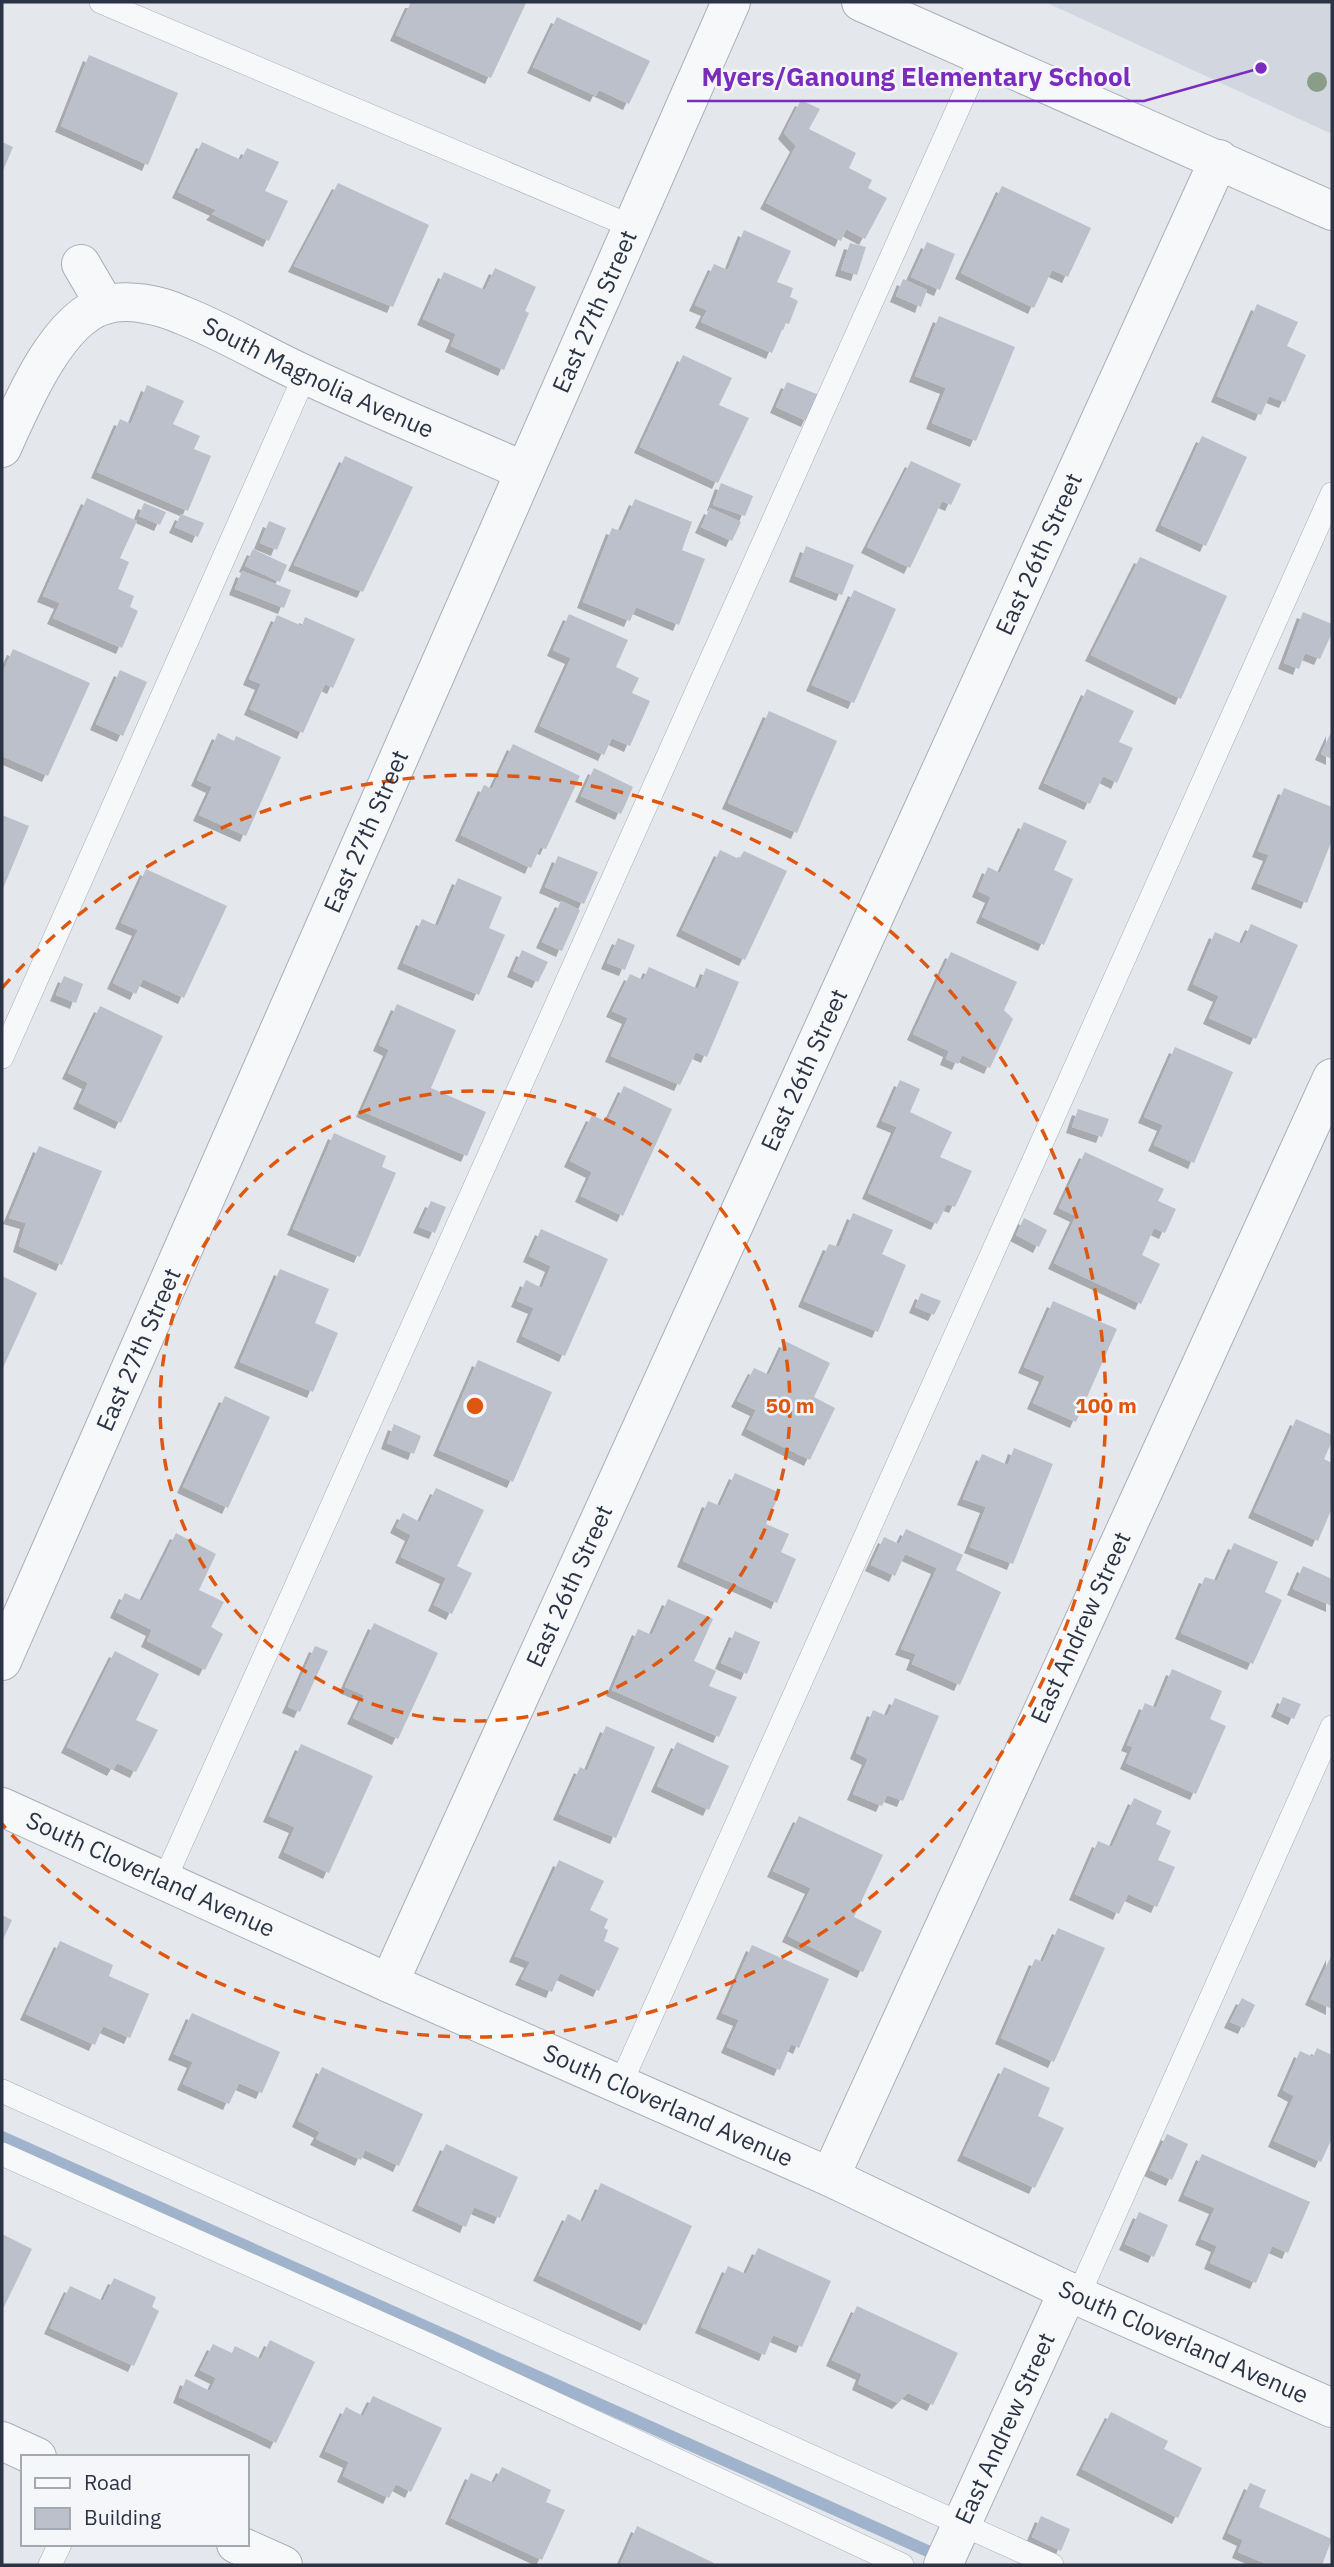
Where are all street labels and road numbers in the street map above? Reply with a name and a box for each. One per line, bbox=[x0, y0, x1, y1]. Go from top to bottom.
street label: East 27th Street bbox=[544, 225, 644, 398]
street label: South Magnolia Avenue bbox=[198, 309, 439, 445]
street label: East 26th Street bbox=[988, 467, 1089, 640]
street label: East 27th Street bbox=[316, 745, 415, 918]
street label: East 26th Street bbox=[753, 983, 854, 1156]
street label: East 27th Street bbox=[88, 1263, 188, 1436]
street label: East 26th Street bbox=[518, 1500, 619, 1672]
street label: East Andrew Street bbox=[1022, 1526, 1138, 1728]
street label: South Cloverland Avenue bbox=[21, 1803, 280, 1944]
street label: South Cloverland Avenue bbox=[538, 2036, 798, 2174]
street label: South Cloverland Avenue bbox=[1054, 2272, 1314, 2411]
street label: East Andrew Street bbox=[947, 2327, 1062, 2529]

